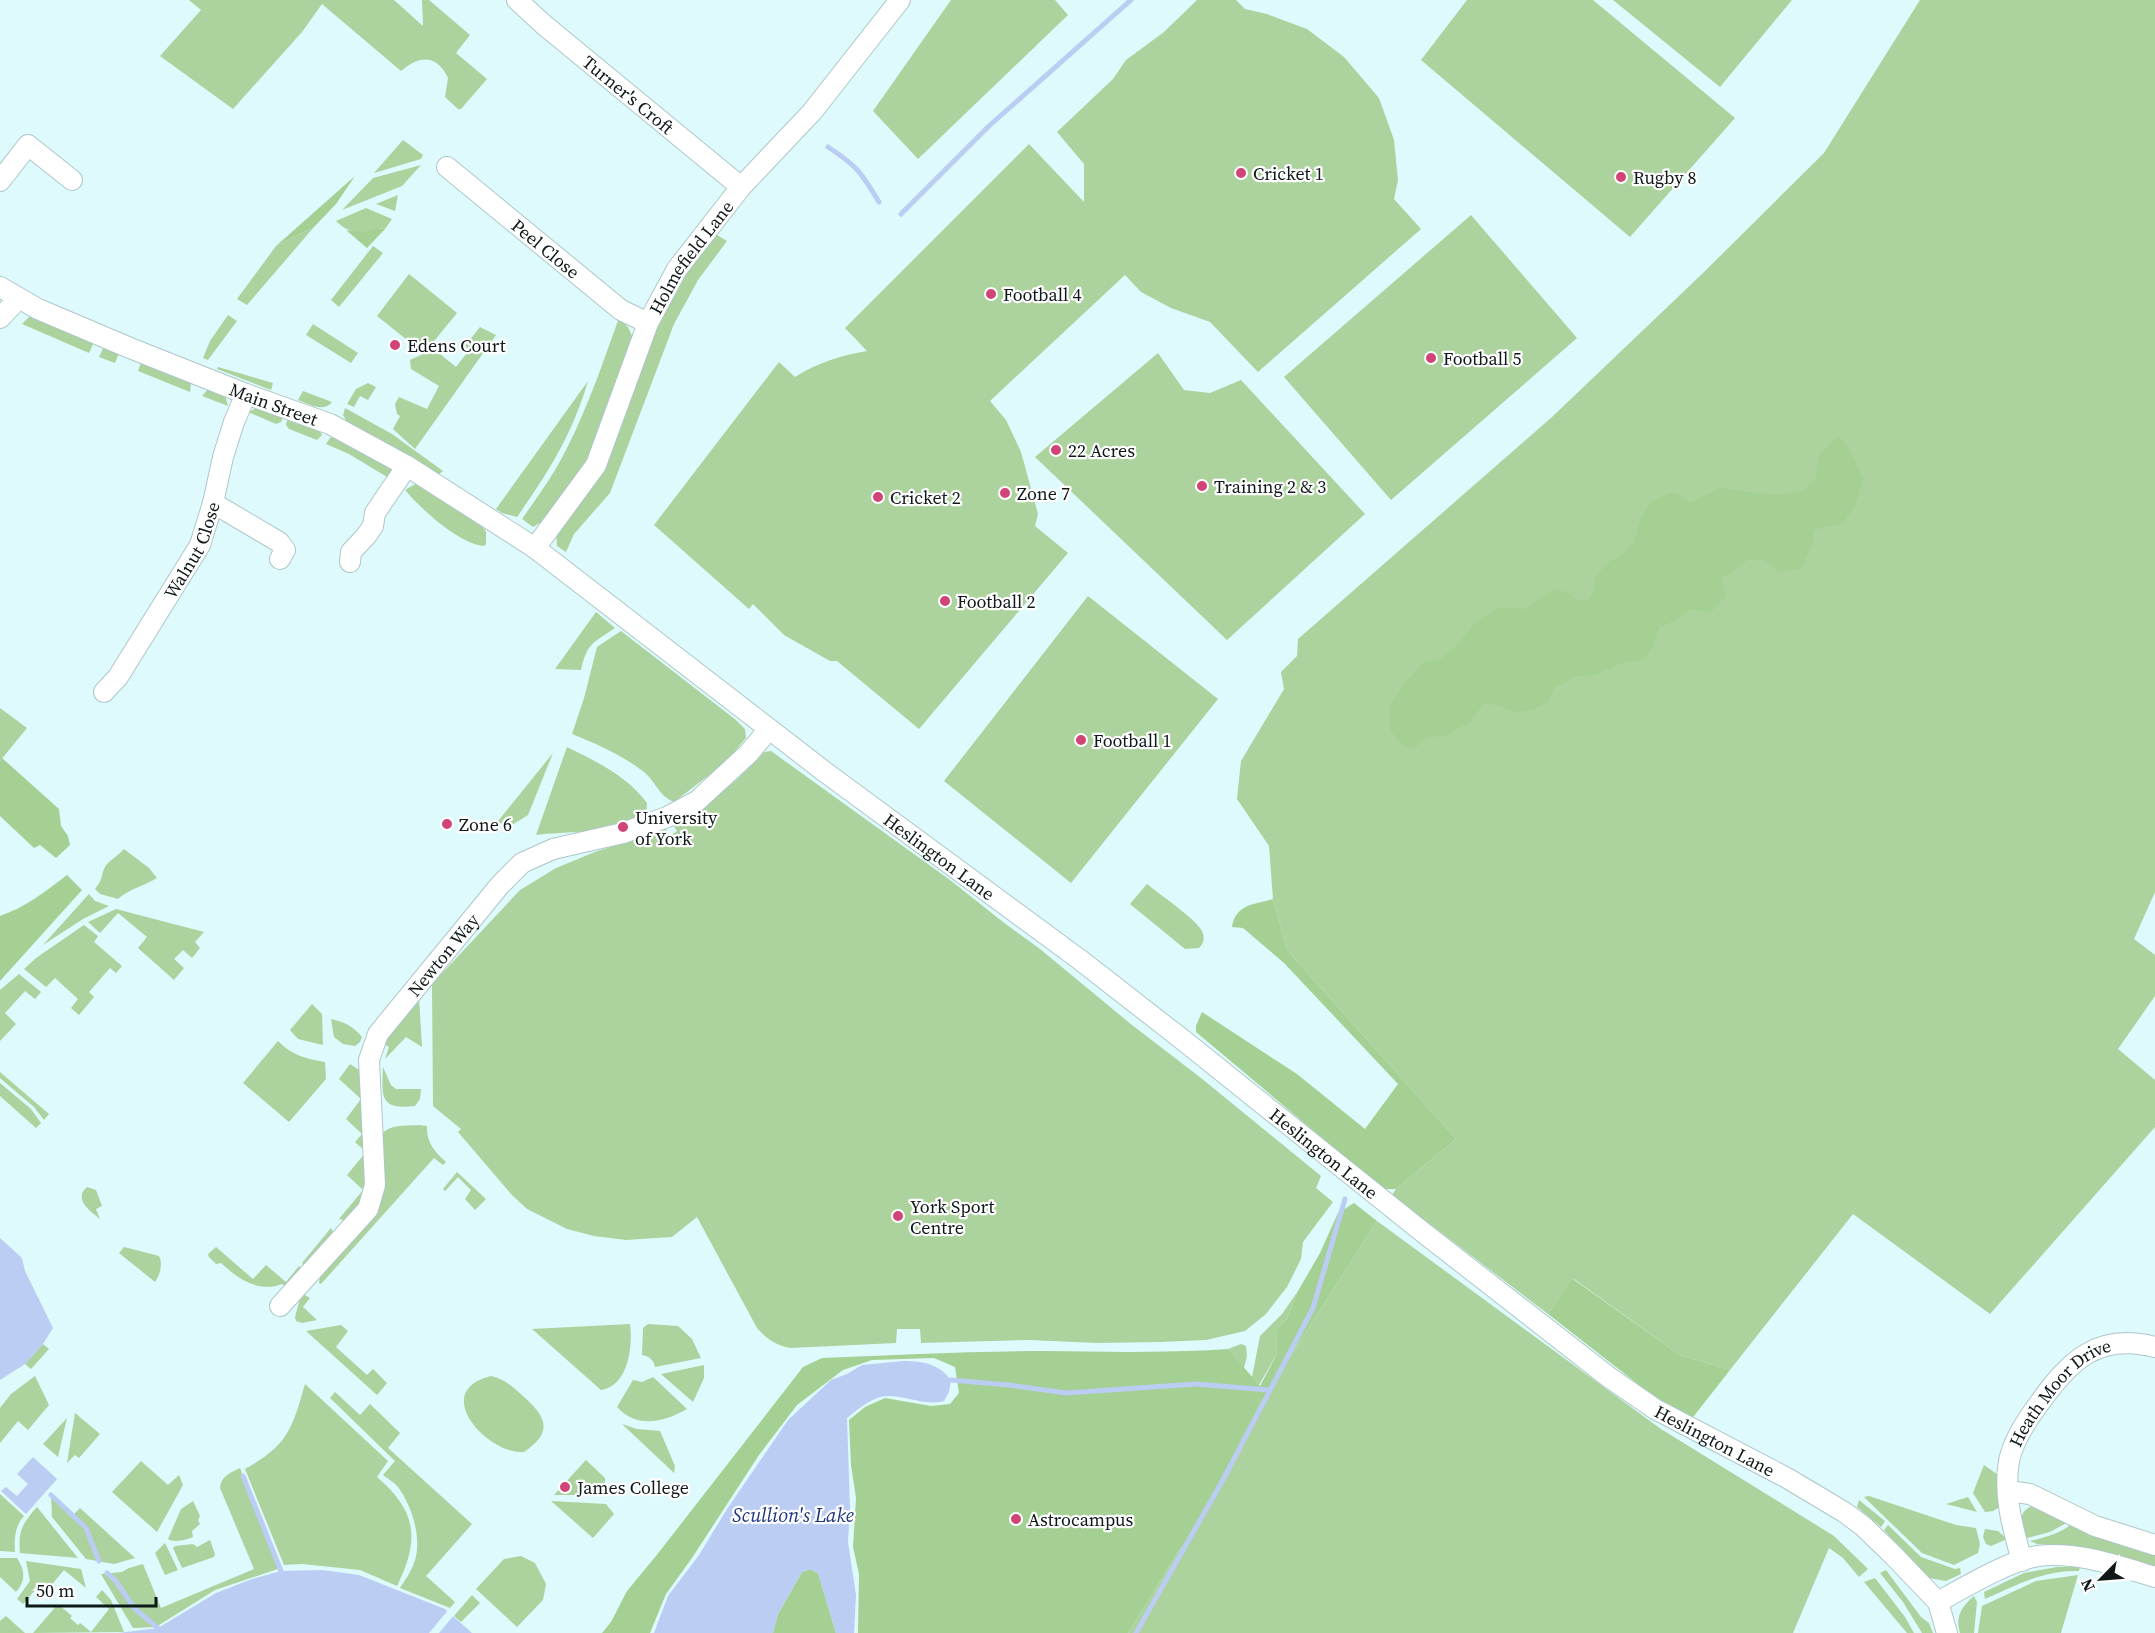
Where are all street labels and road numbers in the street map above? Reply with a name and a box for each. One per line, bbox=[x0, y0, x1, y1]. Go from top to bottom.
street label: Turner's Croft bbox=[577, 49, 680, 140]
street label: Holmefield Lane bbox=[643, 195, 739, 318]
street label: Peel Close bbox=[506, 213, 585, 284]
street label: Main Street bbox=[226, 376, 321, 431]
street label: Walnut Close bbox=[157, 498, 225, 603]
street label: Heslington Lane bbox=[879, 807, 1000, 906]
street label: Newton Way bbox=[401, 907, 485, 1002]
street label: Heslington Lane bbox=[1265, 1102, 1384, 1204]
street label: Heath Moor Drive bbox=[2002, 1332, 2114, 1451]
street label: Heslington Lane bbox=[1650, 1399, 1779, 1482]

